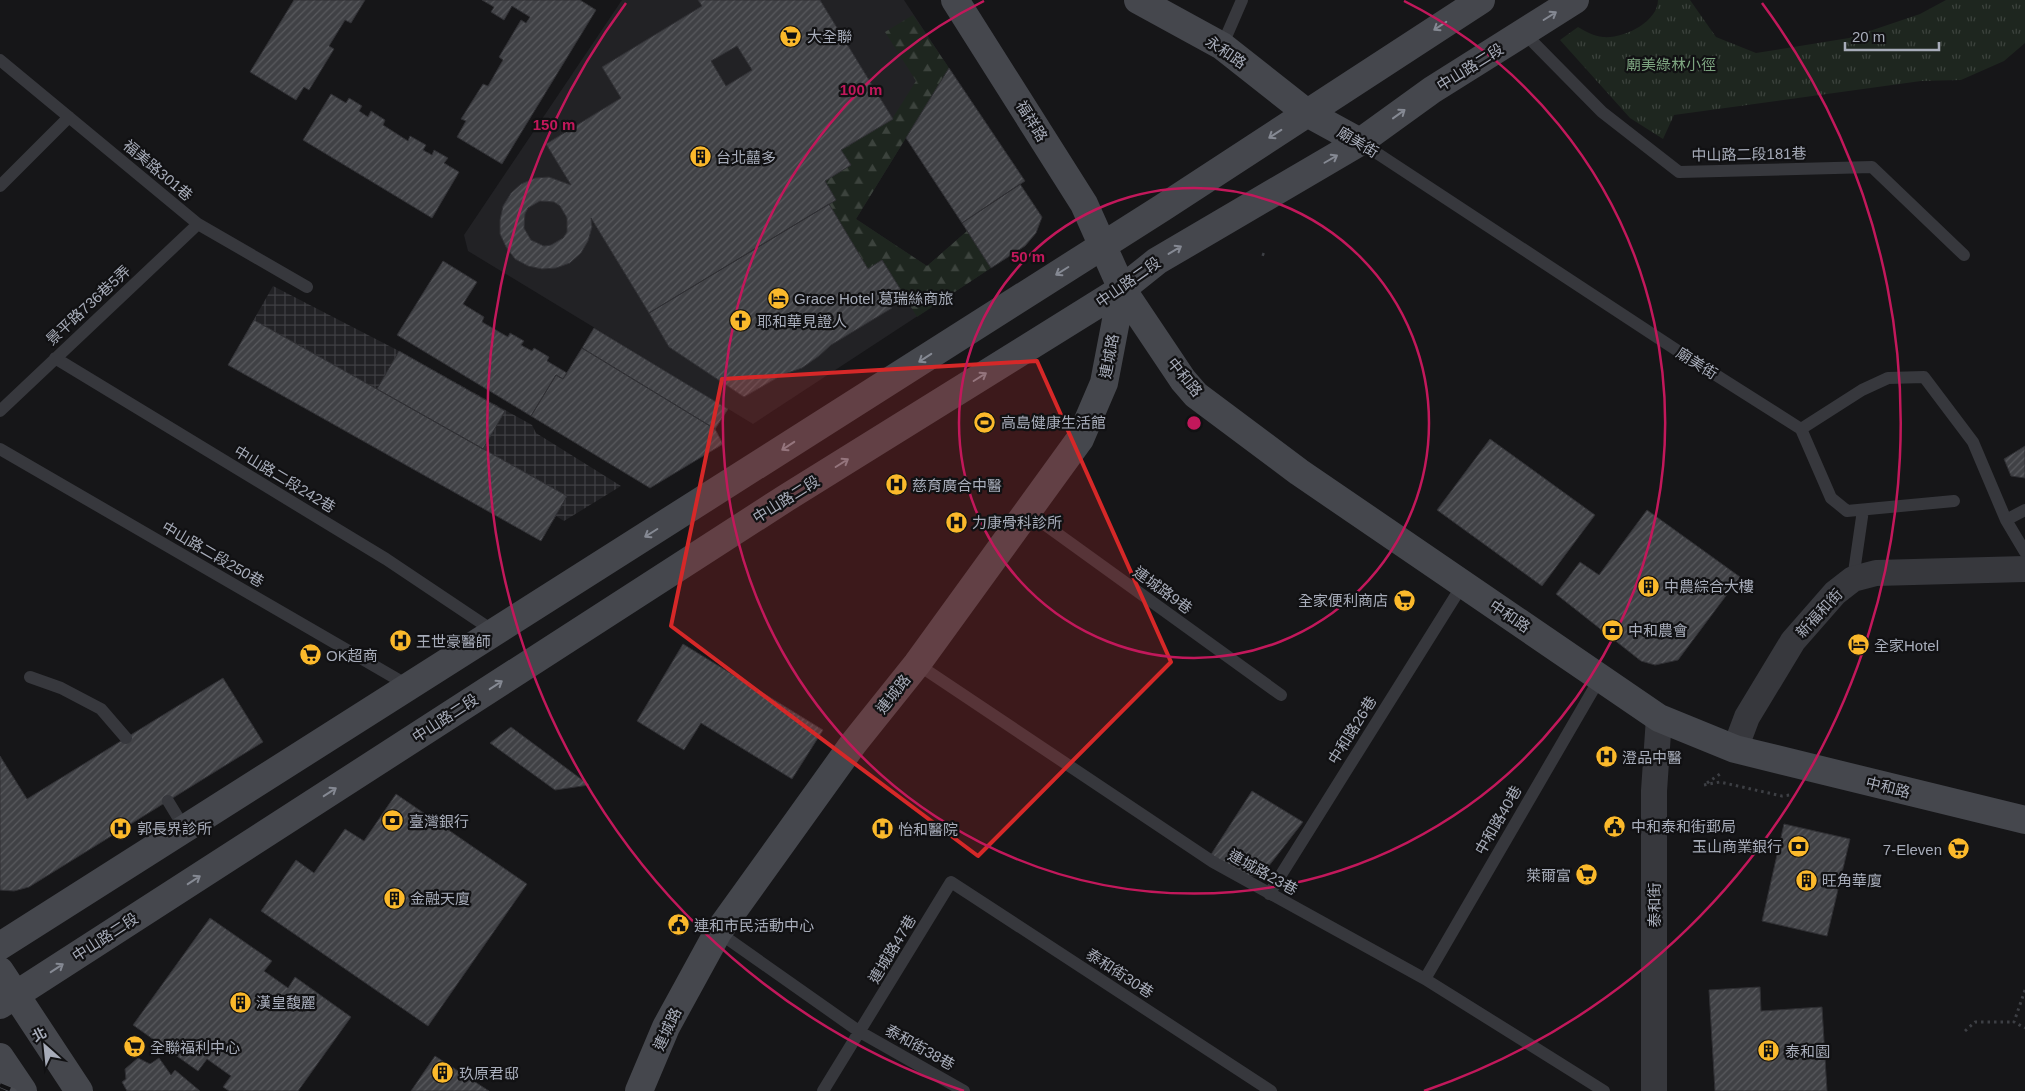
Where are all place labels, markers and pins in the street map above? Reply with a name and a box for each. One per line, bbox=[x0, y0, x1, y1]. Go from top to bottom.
supermarket icon: 大全聯 bbox=[779, 24, 803, 48]
place label: 大全聯 bbox=[807, 28, 852, 45]
building icon: 台北囍多 bbox=[688, 145, 712, 169]
place label: 台北囍多 bbox=[716, 149, 776, 166]
hotel icon: Grace Hotel 葛瑞絲商旅 bbox=[766, 286, 790, 310]
place label: Grace Hotel 葛瑞絲商旅 bbox=[794, 290, 953, 307]
church icon: 耶和華見證人 bbox=[729, 309, 753, 333]
place label: 耶和華見證人 bbox=[757, 313, 847, 330]
sports icon: 高島健康生活館 bbox=[973, 410, 997, 434]
place label: 高島健康生活館 bbox=[1001, 414, 1106, 431]
centre of rings bbox=[1185, 414, 1203, 432]
hospital icon: 慈育廣合中醫 bbox=[884, 473, 908, 497]
place label: 慈育廣合中醫 bbox=[912, 477, 1002, 494]
hospital icon: 力康骨科診所 bbox=[944, 510, 968, 534]
place label: 力康骨科診所 bbox=[972, 514, 1062, 531]
building icon: 中農綜合大樓 bbox=[1636, 574, 1660, 598]
place label: 中農綜合大樓 bbox=[1664, 578, 1754, 595]
supermarket icon: 全家便利商店 bbox=[1392, 588, 1416, 612]
place label: 全家便利商店 bbox=[1298, 592, 1388, 609]
bank icon: 中和農會 bbox=[1600, 618, 1624, 642]
place label: 中和農會 bbox=[1628, 622, 1688, 639]
hospital icon: 王世豪醫師 bbox=[388, 629, 412, 653]
place label: 王世豪醫師 bbox=[416, 633, 491, 650]
hotel icon: 全家Hotel bbox=[1846, 633, 1870, 657]
place label: 全家Hotel bbox=[1874, 637, 1939, 654]
supermarket icon: OK超商 bbox=[298, 643, 322, 667]
place label: OK超商 bbox=[326, 647, 378, 664]
hospital icon: 澄品中醫 bbox=[1594, 745, 1618, 769]
place label: 澄品中醫 bbox=[1622, 749, 1682, 766]
bank icon: 臺灣銀行 bbox=[381, 809, 405, 833]
place label: 臺灣銀行 bbox=[409, 813, 469, 830]
public building icon: 中和泰和街郵局 bbox=[1603, 814, 1627, 838]
hospital icon: 郭長界診所 bbox=[109, 816, 133, 840]
hospital icon: 怡和醫院 bbox=[870, 817, 894, 841]
place label: 中和泰和街郵局 bbox=[1631, 818, 1736, 835]
place label: 郭長界診所 bbox=[137, 820, 212, 837]
place label: 怡和醫院 bbox=[898, 821, 958, 838]
bank icon: 玉山商業銀行 bbox=[1786, 834, 1810, 858]
supermarket icon: 7-Eleven bbox=[1946, 837, 1970, 861]
place label: 玉山商業銀行 bbox=[1692, 838, 1782, 855]
place label: 7-Eleven bbox=[1883, 841, 1942, 858]
supermarket icon: 萊爾富 bbox=[1575, 863, 1599, 887]
place label: 萊爾富 bbox=[1526, 867, 1571, 884]
building icon: 旺角華廈 bbox=[1794, 868, 1818, 892]
place label: 旺角華廈 bbox=[1822, 872, 1882, 889]
building icon: 金融天廈 bbox=[382, 886, 406, 910]
place label: 金融天廈 bbox=[410, 890, 470, 907]
public building icon: 連和市民活動中心 bbox=[666, 913, 690, 937]
place label: 連和市民活動中心 bbox=[694, 917, 814, 934]
building icon: 漢皇馥麗 bbox=[228, 990, 252, 1014]
place label: 漢皇馥麗 bbox=[256, 994, 316, 1011]
supermarket icon: 全聯福利中心 bbox=[122, 1035, 146, 1059]
place label: 全聯福利中心 bbox=[150, 1039, 240, 1056]
building icon: 泰和園 bbox=[1757, 1039, 1781, 1063]
place label: 泰和園 bbox=[1785, 1043, 1830, 1060]
building icon: 玖原君邸 bbox=[431, 1061, 455, 1085]
place label: 玖原君邸 bbox=[459, 1065, 519, 1082]

